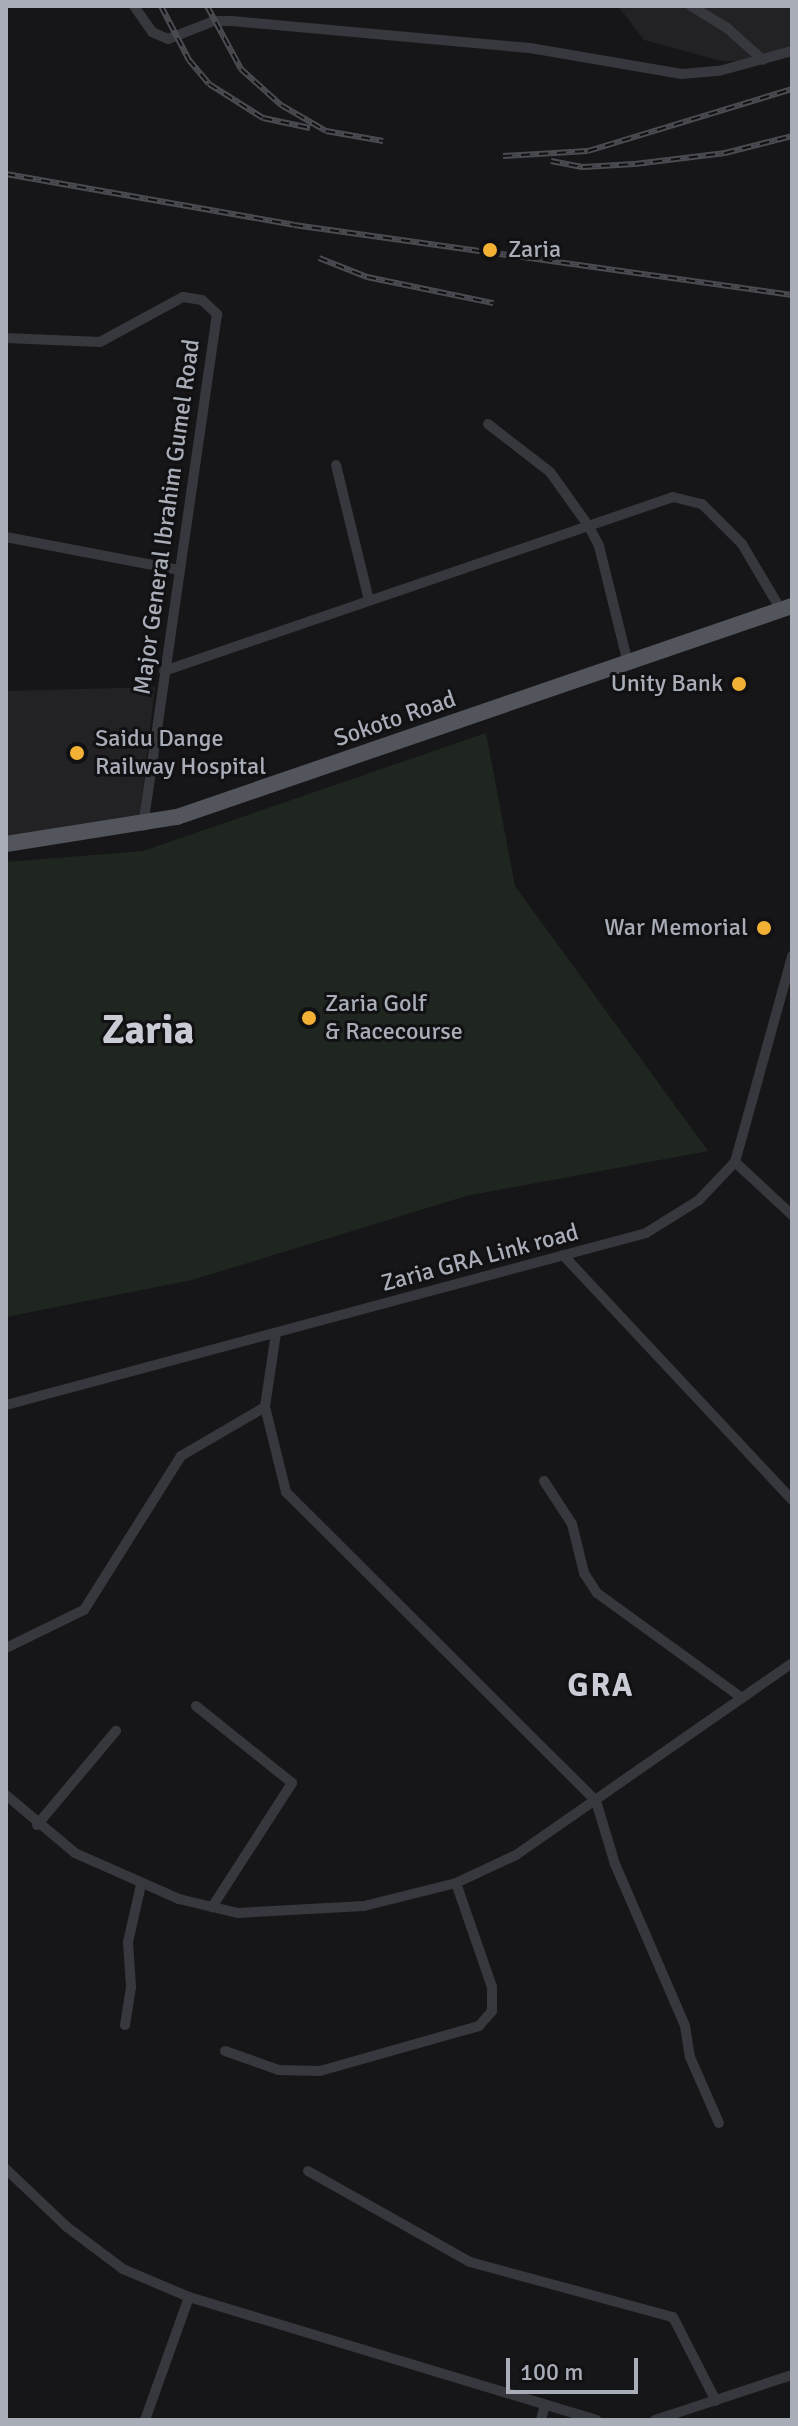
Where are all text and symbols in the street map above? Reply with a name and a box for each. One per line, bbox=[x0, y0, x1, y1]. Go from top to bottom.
place label: Zaria bbox=[508, 236, 561, 264]
marker: Zaria bbox=[479, 239, 501, 261]
street label: Major General Ibrahim Gumel Road bbox=[128, 338, 206, 696]
place label: Unity Bank bbox=[611, 670, 723, 698]
marker: Unity Bank bbox=[730, 675, 748, 693]
street label: Sokoto Road bbox=[330, 685, 460, 753]
place label: Saidu Dange Railway Hospital bbox=[95, 725, 266, 781]
marker: Saidu Dange Railway Hospital bbox=[66, 742, 88, 764]
place label: War Memorial bbox=[604, 914, 748, 942]
marker: War Memorial bbox=[755, 919, 773, 937]
place label: Zaria Golf & Racecourse bbox=[325, 990, 463, 1046]
district label: Zaria bbox=[102, 1006, 194, 1054]
marker: Zaria Golf & Racecourse bbox=[300, 1009, 318, 1027]
street label: Zaria GRA Link road bbox=[378, 1218, 582, 1298]
district label: GRA bbox=[567, 1667, 635, 1705]
scale bar bbox=[510, 2342, 642, 2392]
text: 100 m bbox=[520, 2357, 583, 2387]

